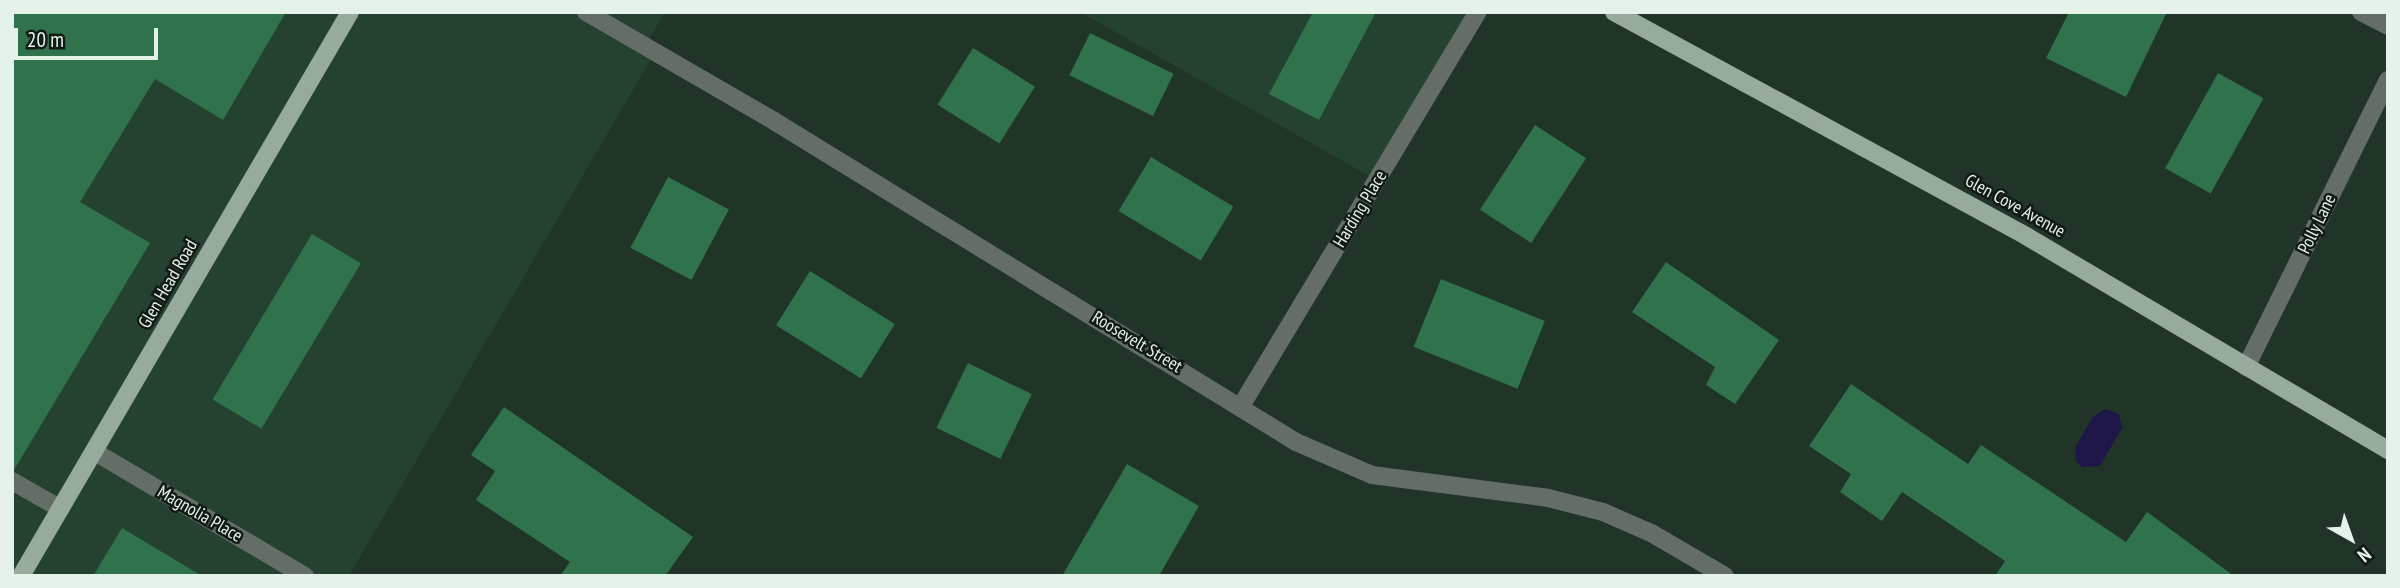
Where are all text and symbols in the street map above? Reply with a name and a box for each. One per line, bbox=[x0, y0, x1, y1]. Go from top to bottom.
scale bar bbox=[18, 14, 161, 58]
text: 20 m bbox=[27, 26, 64, 53]
street label: Harding Place bbox=[1329, 167, 1391, 251]
street label: Glen Cove Avenue bbox=[1961, 170, 2069, 242]
street label: Polly Lane bbox=[2293, 190, 2341, 258]
street label: Glen Head Road bbox=[134, 236, 202, 332]
street label: Roosevelt Street bbox=[1088, 307, 1186, 377]
street label: Magnolia Place bbox=[154, 481, 246, 547]
north arrow bbox=[2316, 504, 2386, 574]
text: N bbox=[2353, 543, 2376, 568]

